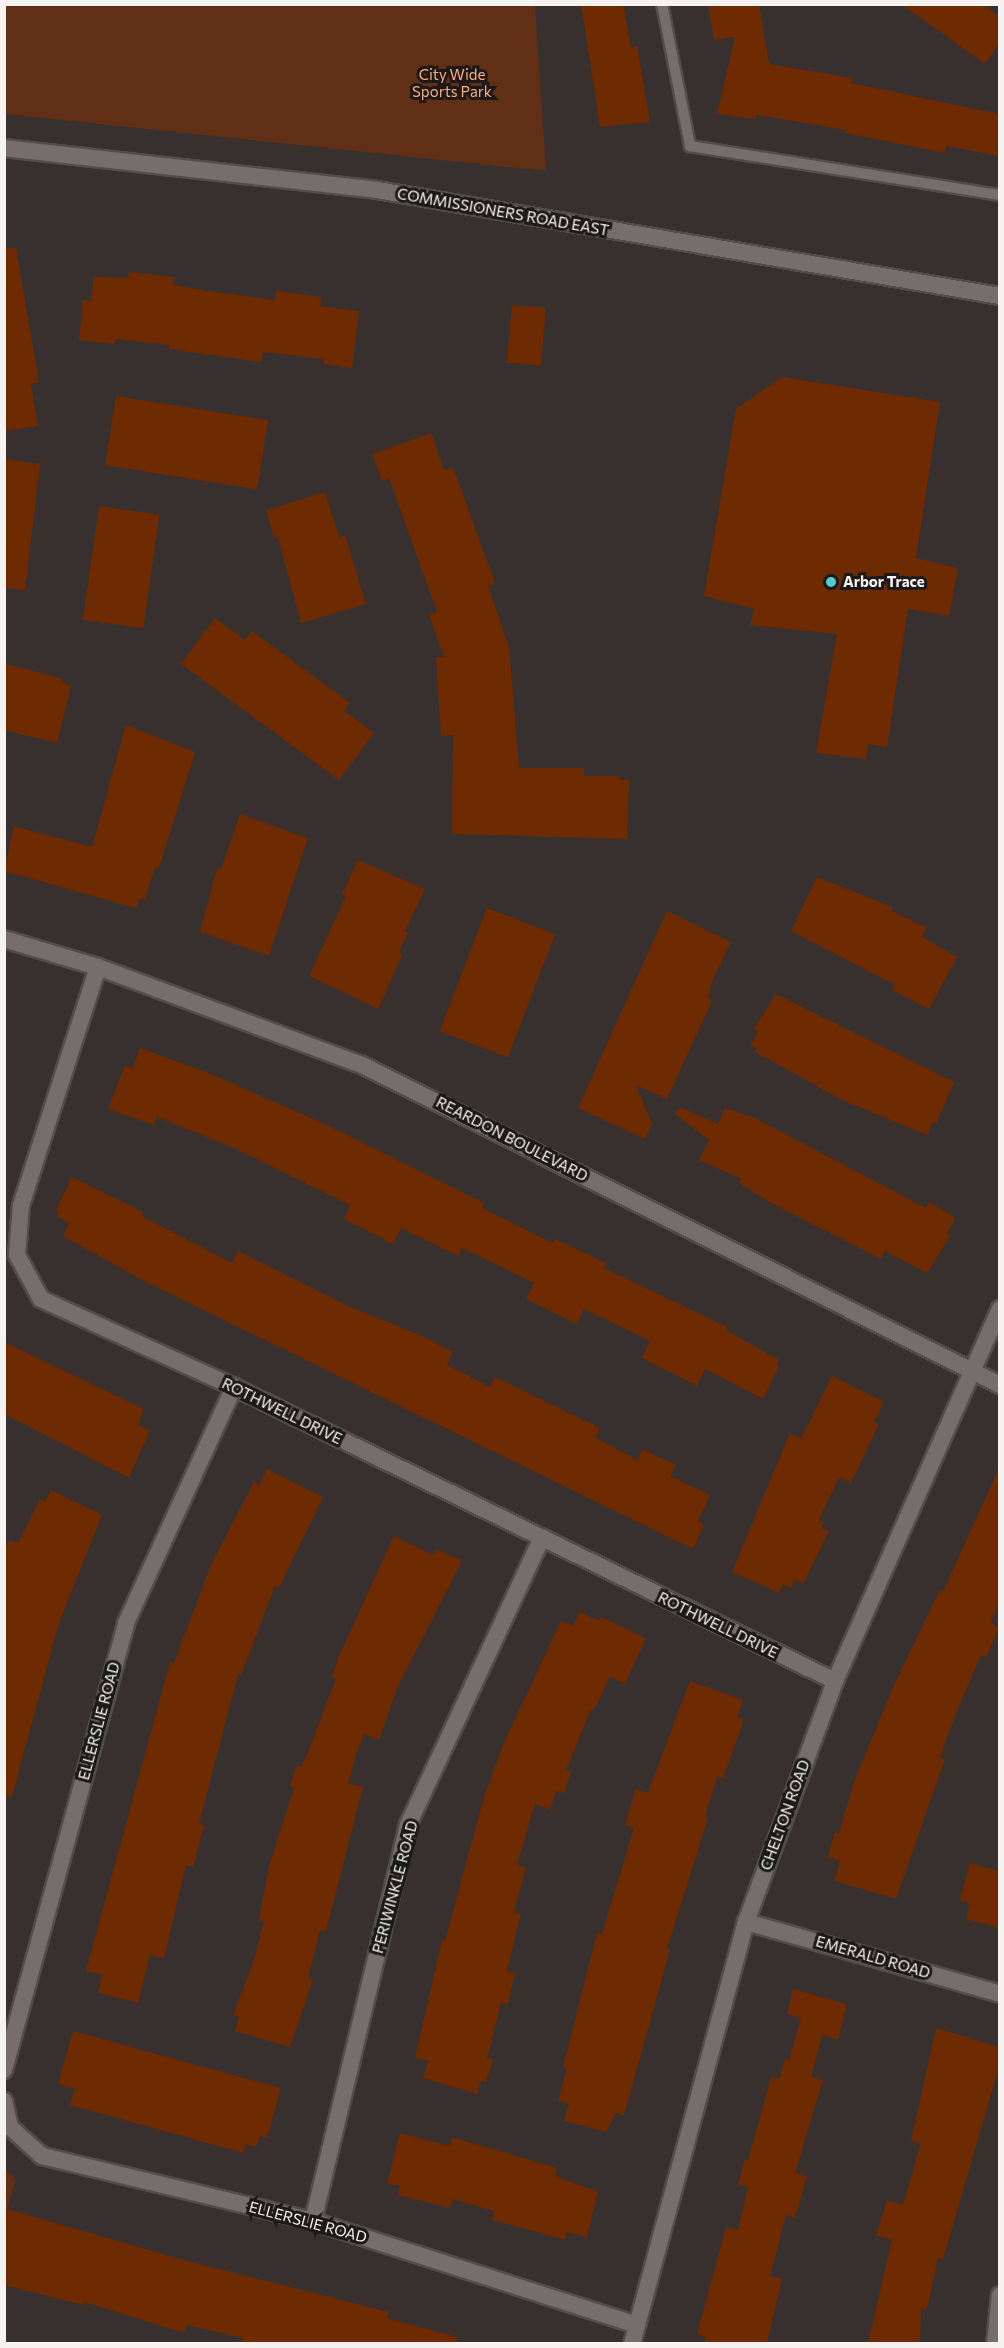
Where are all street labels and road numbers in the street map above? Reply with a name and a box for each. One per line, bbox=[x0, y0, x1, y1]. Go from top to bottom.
street label: COMMISSIONERS ROAD EAST bbox=[396, 185, 610, 239]
street label: REARDON BOULEVARD bbox=[433, 1093, 591, 1185]
street label: ROTHWELL DRIVE bbox=[219, 1374, 345, 1448]
street label: ROTHWELL DRIVE bbox=[655, 1588, 781, 1662]
street label: ELLERSLIE ROAD bbox=[75, 1660, 123, 1782]
street label: CHELTON ROAD bbox=[757, 1757, 813, 1873]
street label: PERIWINKLE ROAD bbox=[369, 1819, 421, 1955]
street label: EMERALD ROAD bbox=[814, 1932, 932, 1982]
street label: ELLERSLIE ROAD bbox=[247, 2198, 369, 2246]

